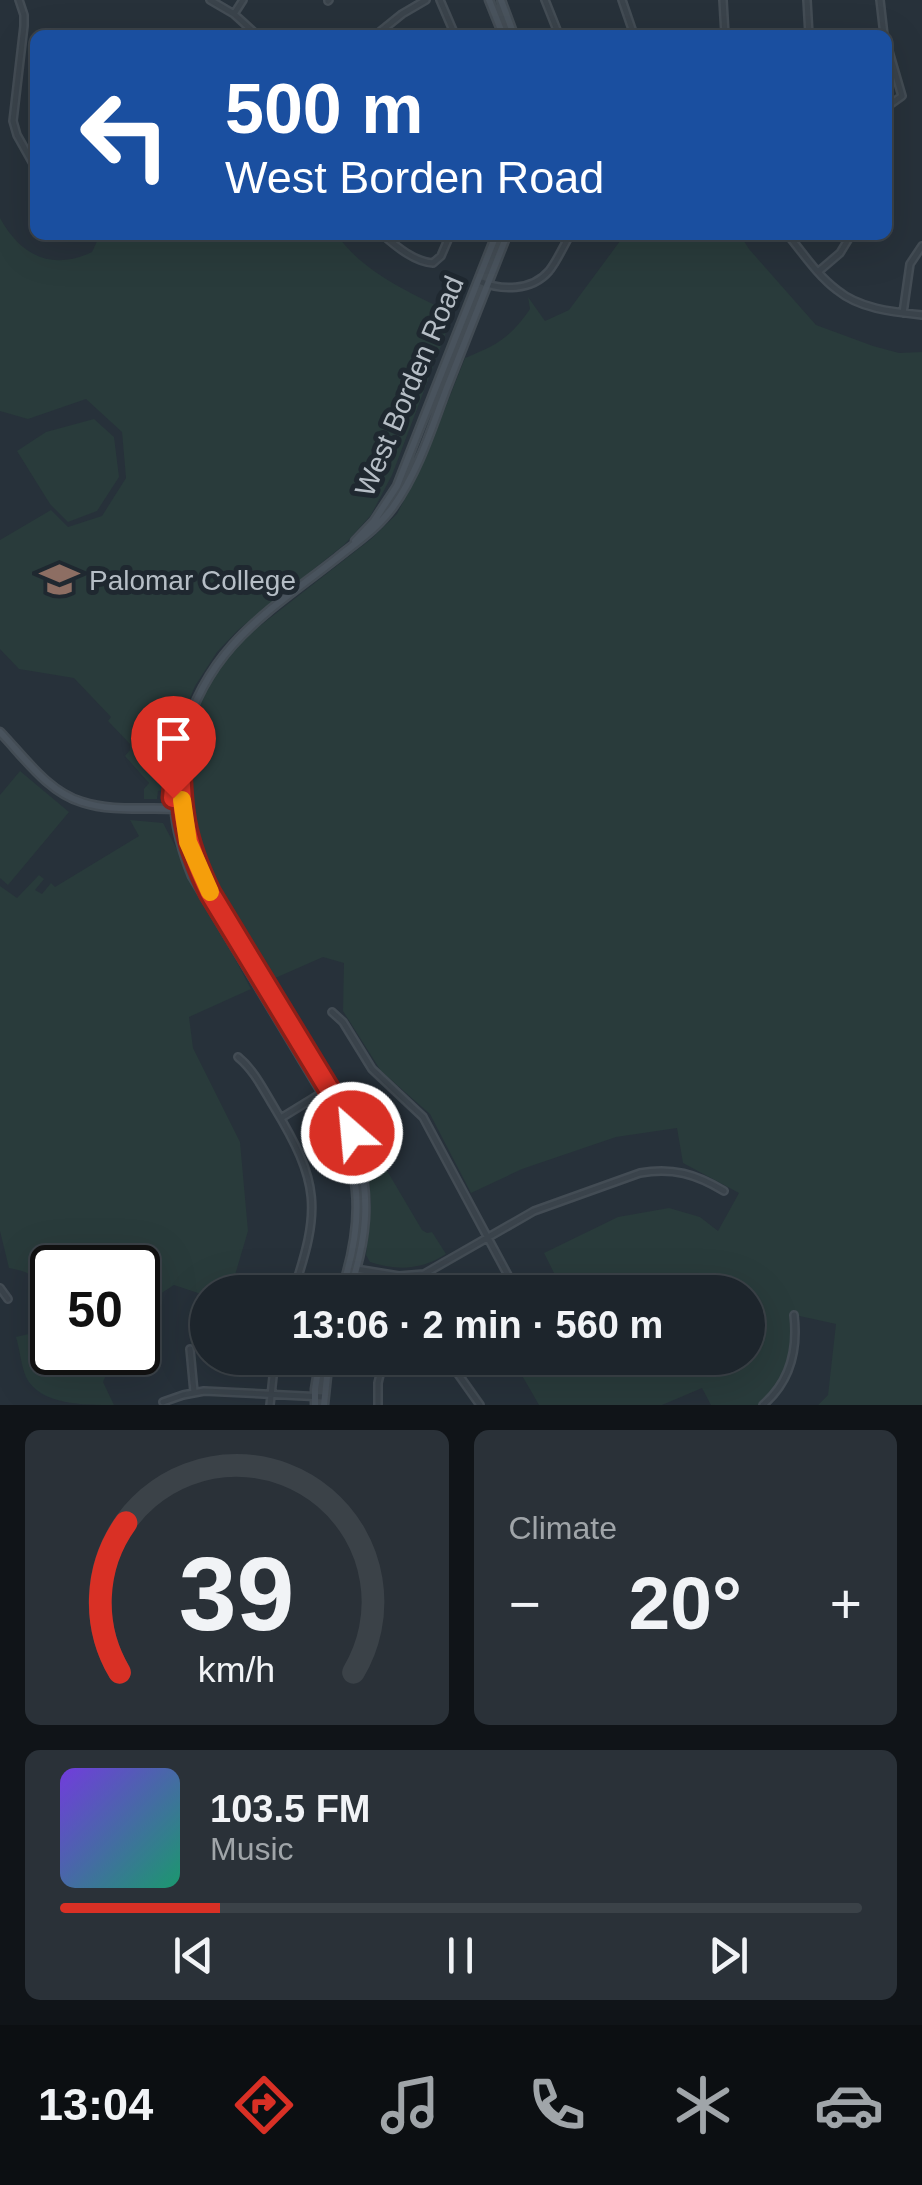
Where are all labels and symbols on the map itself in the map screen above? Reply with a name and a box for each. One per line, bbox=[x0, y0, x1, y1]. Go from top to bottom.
street label: West Borden Road bbox=[349, 271, 470, 501]
school or university icon: Palomar College bbox=[38, 559, 80, 601]
place label: Palomar College bbox=[89, 565, 296, 596]
pin bbox=[131, 696, 216, 799]
position arrow bbox=[300, 1081, 404, 1185]
speed limit sign: 50 bbox=[30, 1245, 160, 1375]

